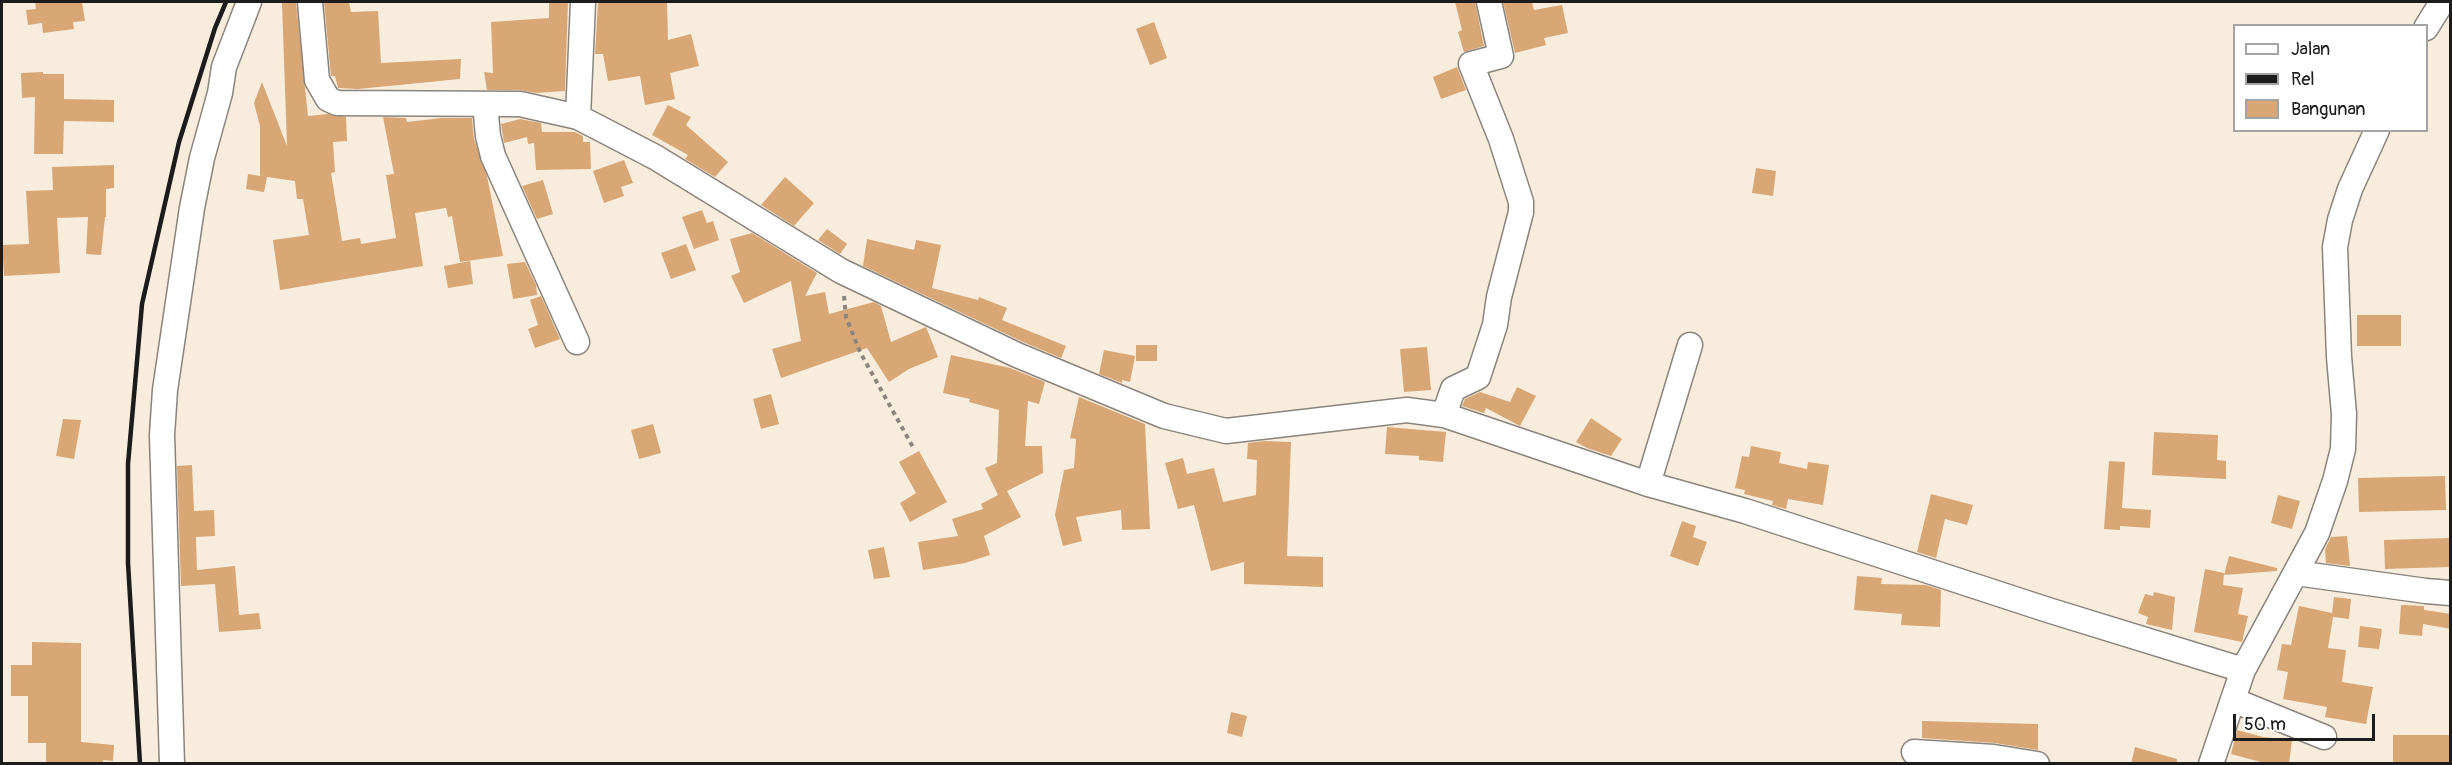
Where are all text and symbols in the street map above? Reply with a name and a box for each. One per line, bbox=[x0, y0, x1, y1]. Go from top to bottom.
legend bbox=[2233, 24, 2428, 132]
text: Jalan bbox=[2291, 38, 2330, 61]
text: Rel bbox=[2291, 68, 2315, 91]
text: Bangunan bbox=[2291, 98, 2366, 121]
scale bar bbox=[2236, 702, 2378, 740]
text: 50 m bbox=[2244, 713, 2286, 736]

